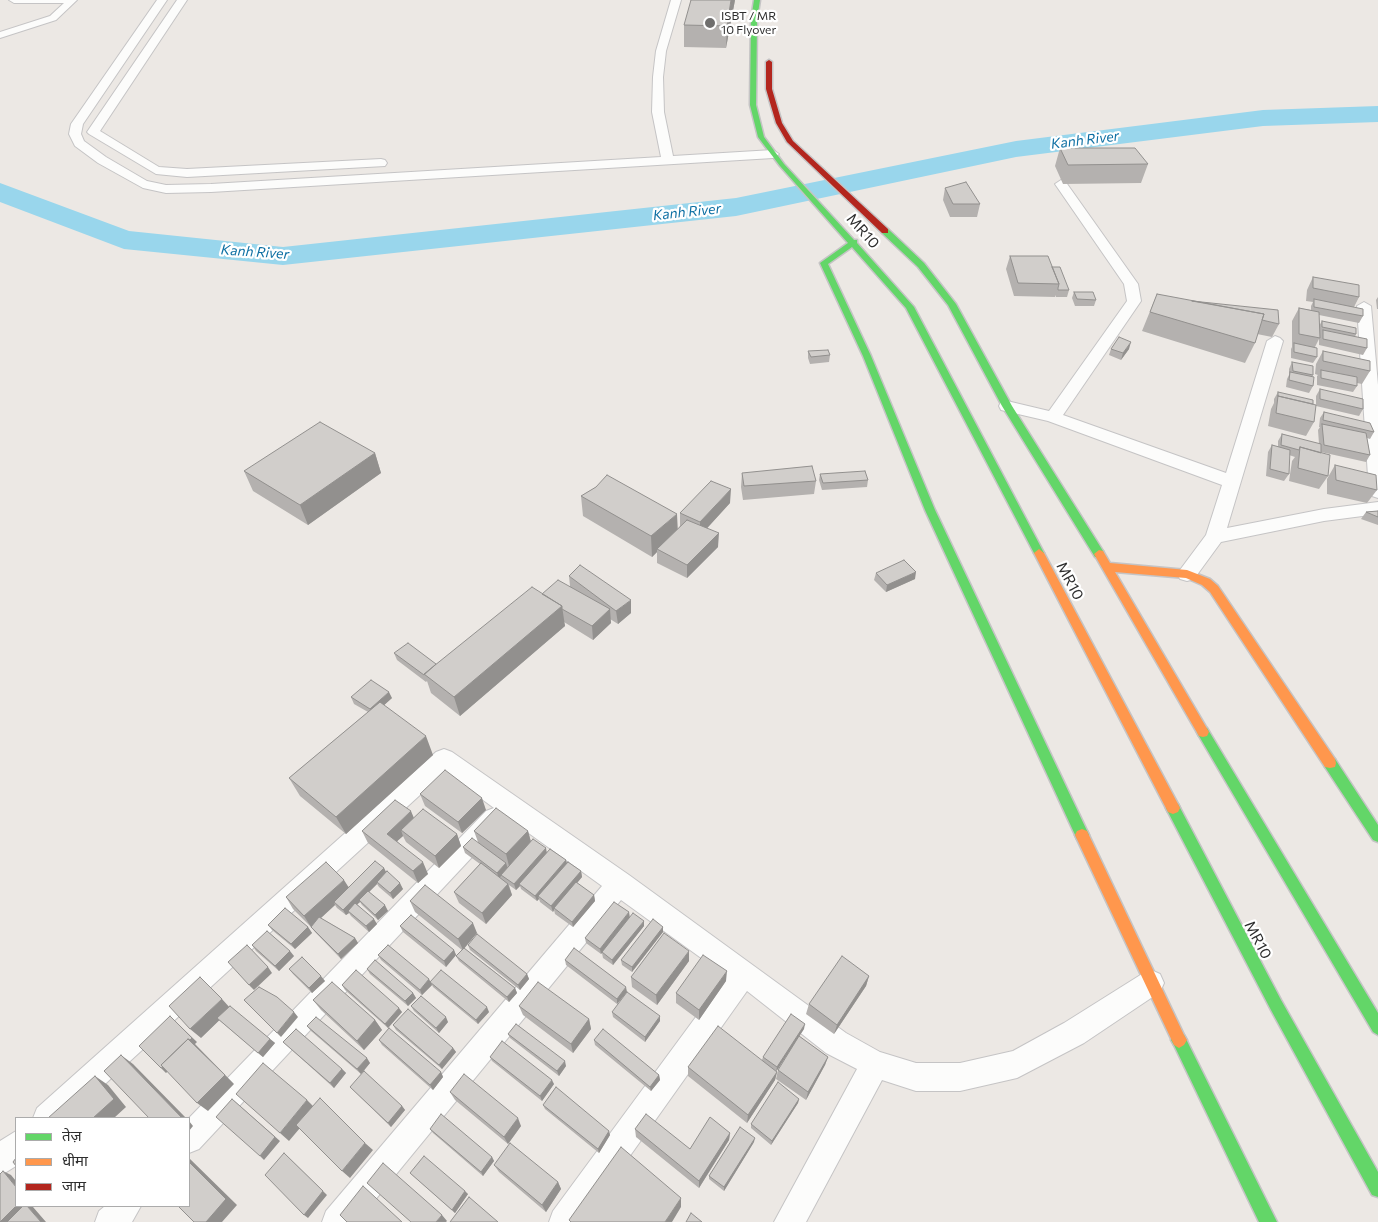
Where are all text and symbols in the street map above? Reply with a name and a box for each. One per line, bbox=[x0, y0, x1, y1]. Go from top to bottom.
place label: ISBT / MR 10 Flyover bbox=[721, 9, 776, 37]
marker: ISBT / MR 10 Flyover bbox=[703, 16, 717, 30]
water label: Kanh River bbox=[1050, 127, 1120, 153]
water label: Kanh River bbox=[652, 200, 722, 224]
street label: MR10 bbox=[843, 210, 883, 252]
water label: Kanh River bbox=[220, 241, 290, 263]
street label: MR10 bbox=[1053, 559, 1087, 603]
street label: MR10 bbox=[1241, 918, 1275, 962]
legend bbox=[15, 1117, 190, 1207]
text: तेज़ bbox=[62, 1126, 82, 1144]
text: धीमा bbox=[62, 1151, 88, 1169]
text: जाम bbox=[62, 1176, 86, 1194]

